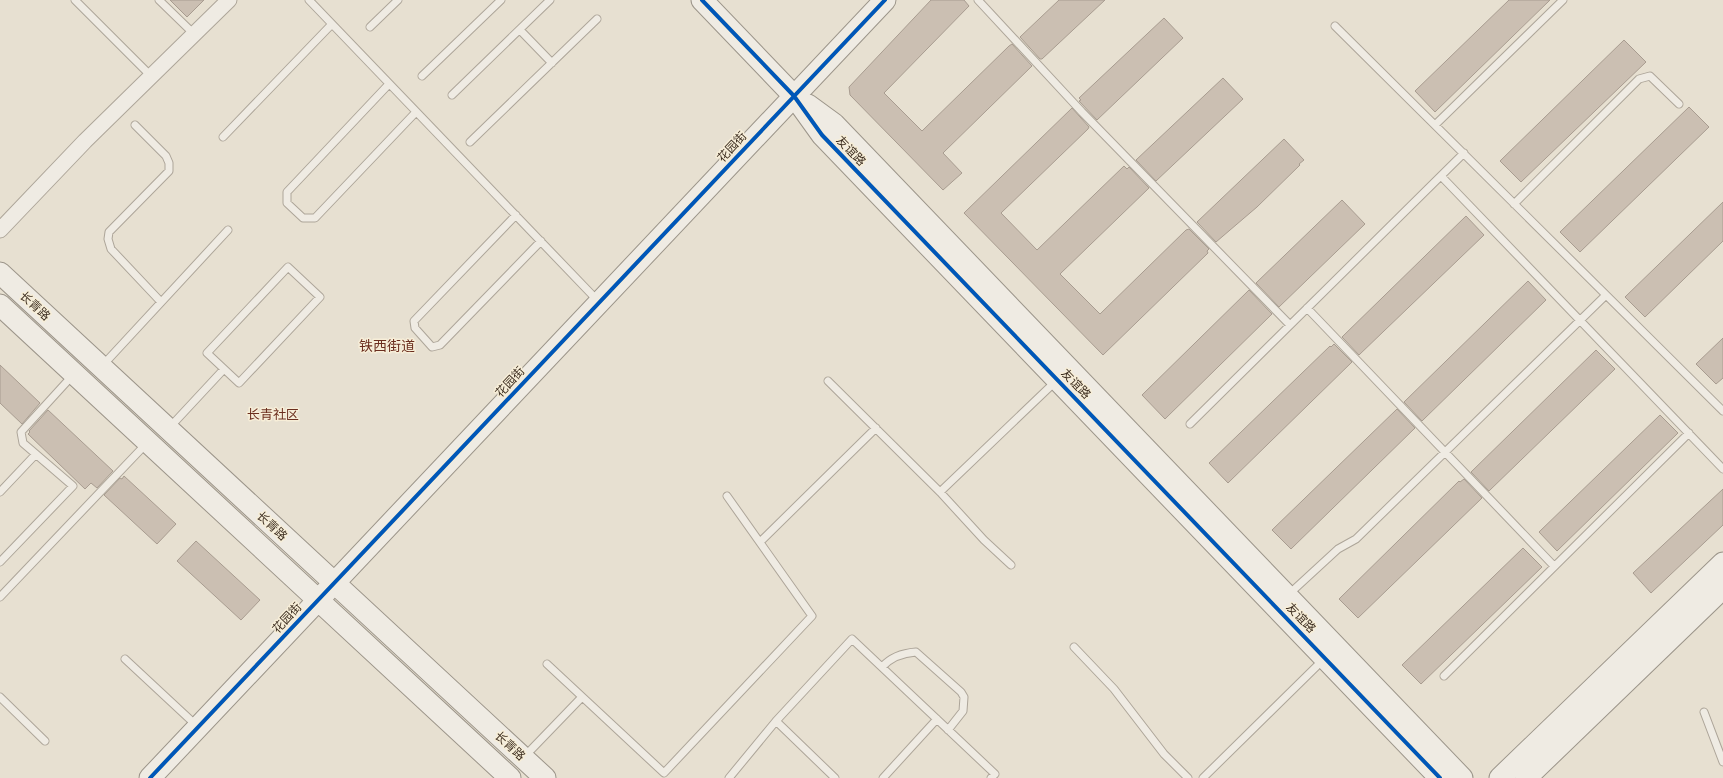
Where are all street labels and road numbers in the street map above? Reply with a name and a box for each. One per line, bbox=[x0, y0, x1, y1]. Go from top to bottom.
street label: 花园街 bbox=[714, 128, 749, 165]
street label: 友谊路 bbox=[833, 132, 869, 169]
street label: 长青路 bbox=[17, 288, 54, 323]
street label: 花园街 bbox=[492, 363, 527, 400]
street label: 友谊路 bbox=[1058, 365, 1094, 402]
street label: 长青路 bbox=[254, 508, 291, 543]
street label: 花园街 bbox=[269, 599, 304, 636]
street label: 友谊路 bbox=[1283, 599, 1319, 636]
street label: 长青路 bbox=[492, 728, 529, 763]

